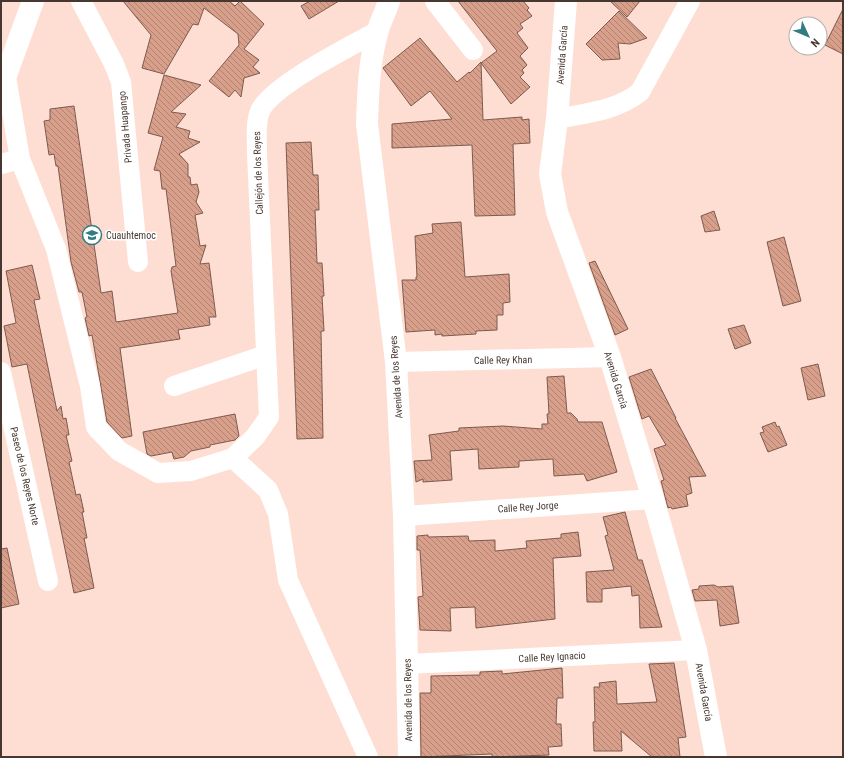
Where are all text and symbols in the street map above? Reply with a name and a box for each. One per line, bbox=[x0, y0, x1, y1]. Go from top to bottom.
north arrow bbox=[788, 16, 828, 56]
street label: Avenida García bbox=[554, 25, 570, 85]
text: N bbox=[808, 36, 822, 50]
street label: Privada Huapango bbox=[116, 91, 134, 163]
street label: Callejón de los Reyes bbox=[251, 131, 265, 215]
school or university icon: Cuauhtemoc bbox=[81, 224, 103, 246]
place label: Cuauhtemoc bbox=[106, 230, 156, 241]
street label: Avenida de los Reyes bbox=[388, 335, 404, 419]
street label: Avenida García bbox=[602, 350, 630, 410]
street label: Calle Rey Khan bbox=[474, 354, 532, 366]
street label: Paseo de los Reyes Norte bbox=[8, 426, 42, 527]
street label: Calle Rey Jorge bbox=[497, 499, 559, 515]
street label: Calle Rey Ignacio bbox=[518, 650, 586, 664]
street label: Avenida de los Reyes bbox=[402, 658, 414, 742]
street label: Avenida García bbox=[693, 662, 715, 722]

